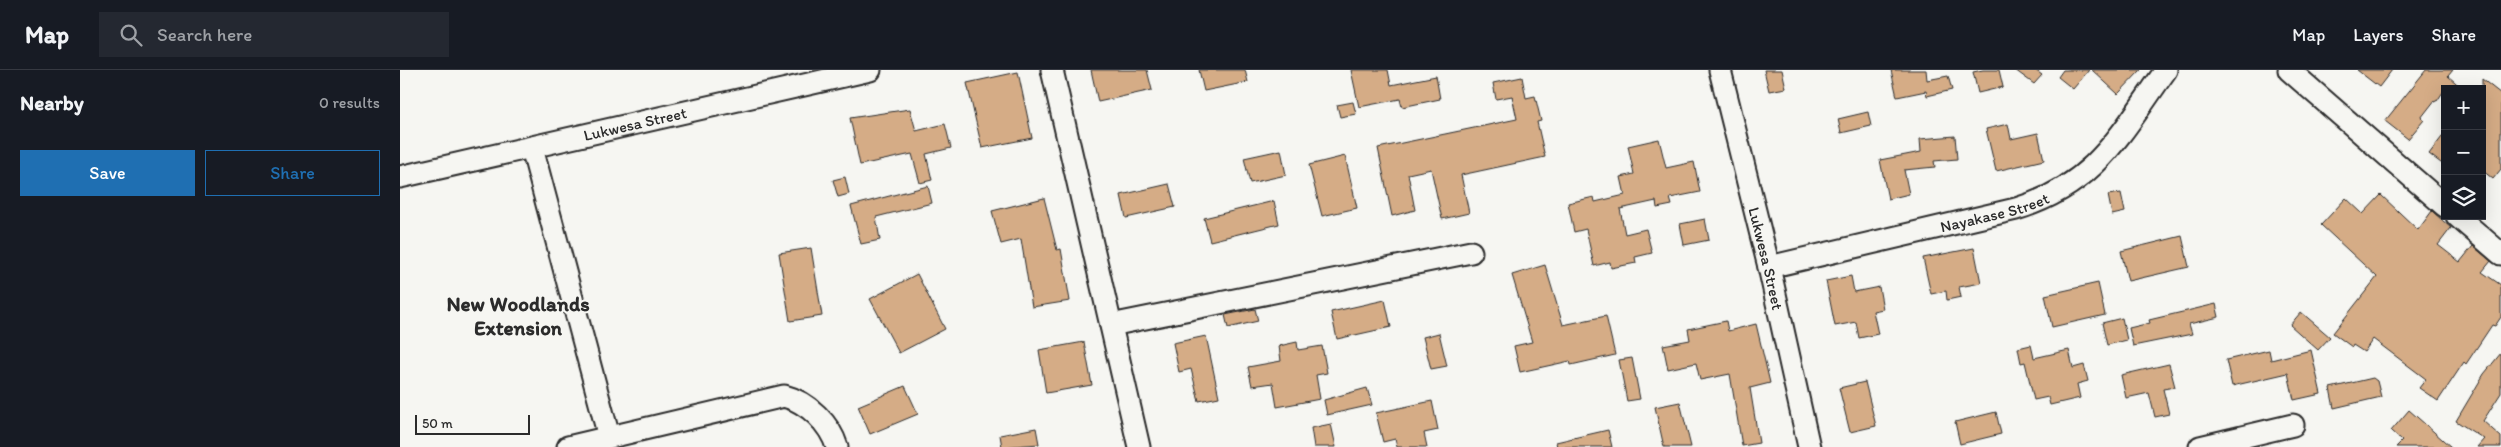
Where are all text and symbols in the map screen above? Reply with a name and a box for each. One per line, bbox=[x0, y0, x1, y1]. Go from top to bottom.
search box bbox=[99, 12, 449, 57]
text: Map bbox=[25, 20, 69, 49]
icon: search bbox=[117, 21, 145, 49]
text: Search here bbox=[157, 23, 252, 46]
text: Map bbox=[2292, 24, 2325, 46]
text: Layers bbox=[2353, 24, 2403, 46]
text: Share bbox=[2431, 24, 2476, 46]
map controls bbox=[2441, 85, 2486, 220]
button: + bbox=[2441, 85, 2486, 130]
text: Nearby bbox=[20, 90, 84, 115]
text: 0 results bbox=[319, 93, 380, 112]
street label: Lukwesa Street bbox=[582, 103, 688, 144]
button: − bbox=[2441, 130, 2486, 175]
button: Save bbox=[20, 150, 195, 196]
button: Share bbox=[205, 150, 380, 196]
button: layers bbox=[2441, 175, 2486, 220]
street label: Nayakase Street bbox=[1938, 188, 2052, 236]
street label: Lukwesa Street bbox=[1745, 205, 1788, 312]
district label: New Woodlands Extension bbox=[446, 291, 590, 340]
scale bar bbox=[415, 412, 530, 435]
text: 50 m bbox=[422, 415, 453, 432]

